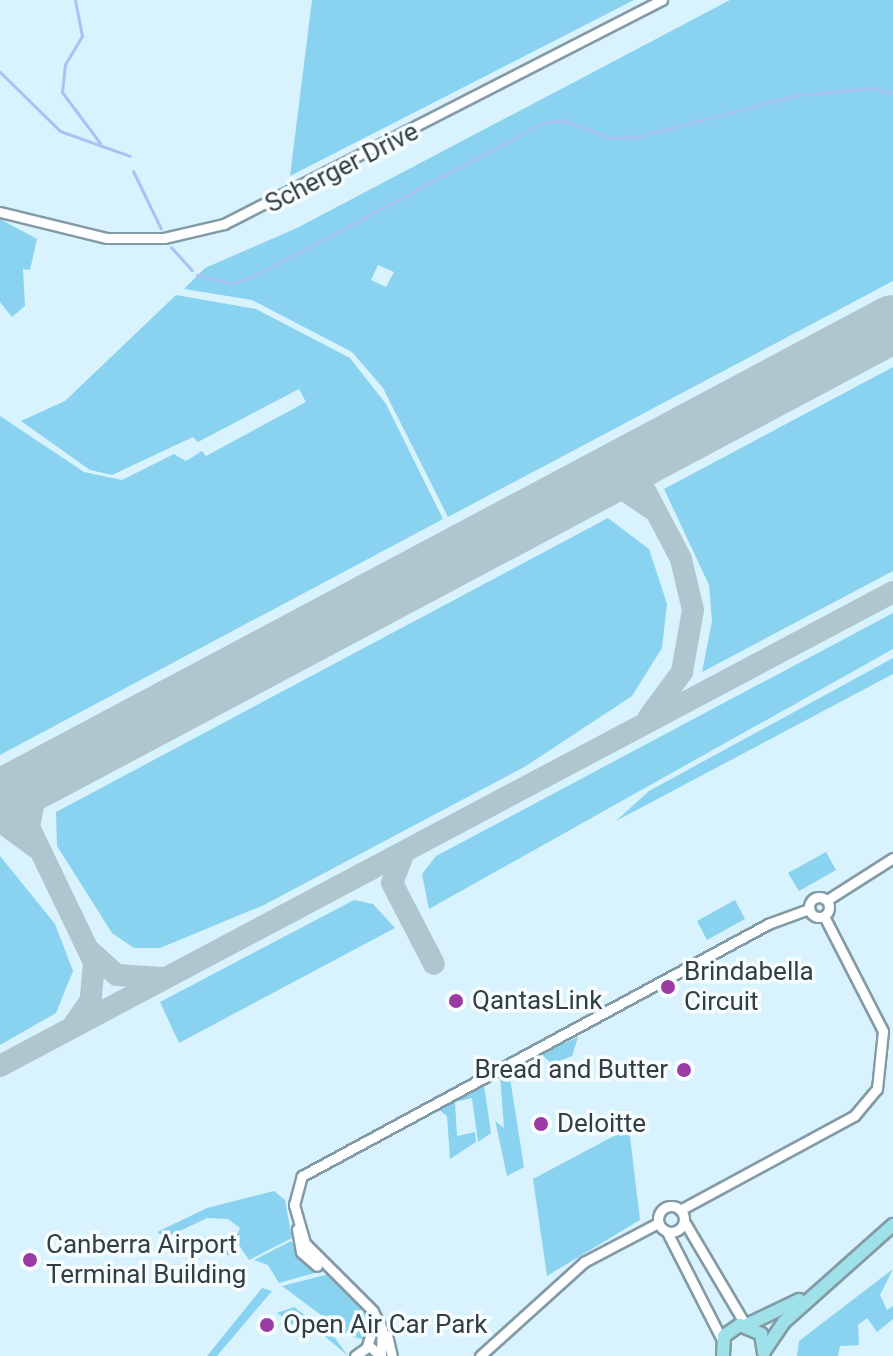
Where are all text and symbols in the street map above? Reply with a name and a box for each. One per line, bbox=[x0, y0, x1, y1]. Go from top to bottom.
street label: Scherger Drive bbox=[260, 116, 424, 220]
place label: Brindabella Circuit bbox=[684, 956, 814, 1018]
marker: Brindabella Circuit bbox=[659, 978, 677, 996]
place label: QantasLink bbox=[472, 985, 602, 1017]
marker: QantasLink bbox=[447, 992, 465, 1010]
place label: Bread and Butter bbox=[474, 1054, 668, 1086]
marker: Bread and Butter bbox=[675, 1061, 693, 1079]
place label: Deloitte bbox=[557, 1108, 646, 1140]
marker: Deloitte bbox=[532, 1115, 550, 1133]
place label: Canberra Airport Terminal Building bbox=[46, 1229, 246, 1290]
marker: Canberra Airport Terminal Building bbox=[21, 1251, 39, 1269]
place label: Open Air Car Park bbox=[283, 1309, 487, 1341]
marker: Open Air Car Park bbox=[258, 1316, 276, 1334]

